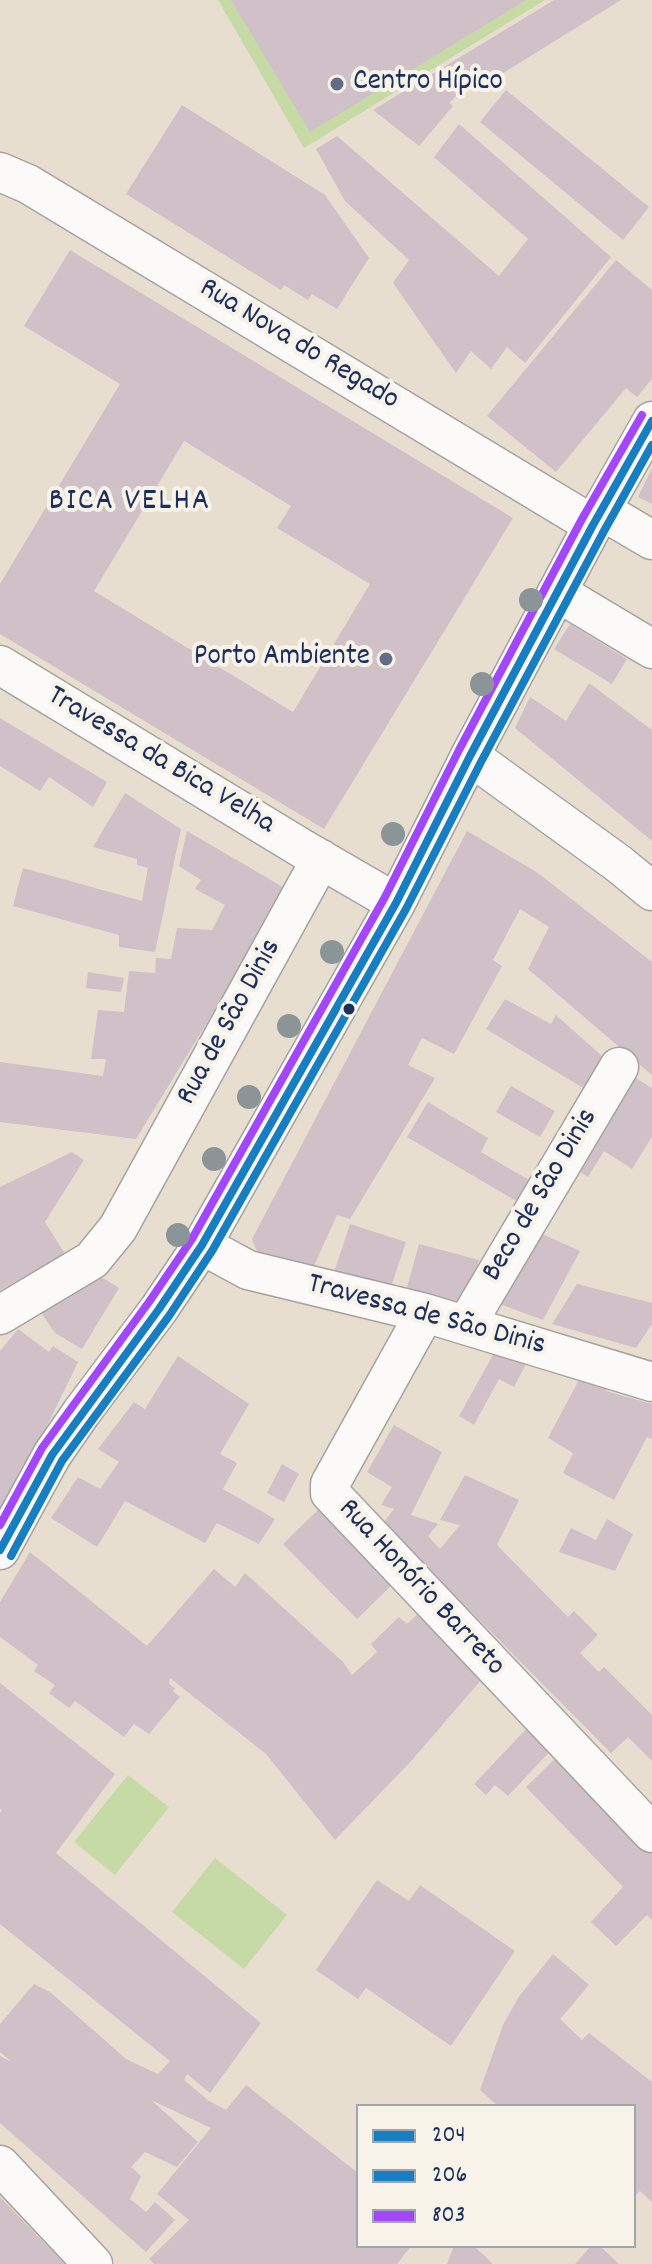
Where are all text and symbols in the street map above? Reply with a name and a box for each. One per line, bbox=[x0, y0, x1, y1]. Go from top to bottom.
place label: Centro Hípico bbox=[353, 66, 503, 102]
marker: Centro Hípico bbox=[328, 75, 346, 93]
street label: Rua Nova do Regado bbox=[192, 272, 404, 420]
district label: BICA VELHA bbox=[49, 485, 211, 523]
place label: Porto Ambiente bbox=[194, 641, 370, 677]
marker: Porto Ambiente bbox=[377, 650, 395, 668]
street label: Travessa da Bica Velha bbox=[40, 680, 280, 844]
street label: Rua de São Dinis bbox=[171, 934, 291, 1112]
unlabelled marker bbox=[341, 1001, 357, 1017]
street label: Beco de São Dinis bbox=[476, 1103, 608, 1289]
street label: Travessa de São Dinis bbox=[303, 1268, 549, 1366]
street label: Rua Honório Barreto bbox=[329, 1493, 511, 1685]
legend bbox=[356, 2104, 636, 2248]
text: 204 bbox=[432, 2119, 466, 2153]
text: 206 bbox=[432, 2159, 467, 2193]
text: 803 bbox=[432, 2199, 465, 2233]

